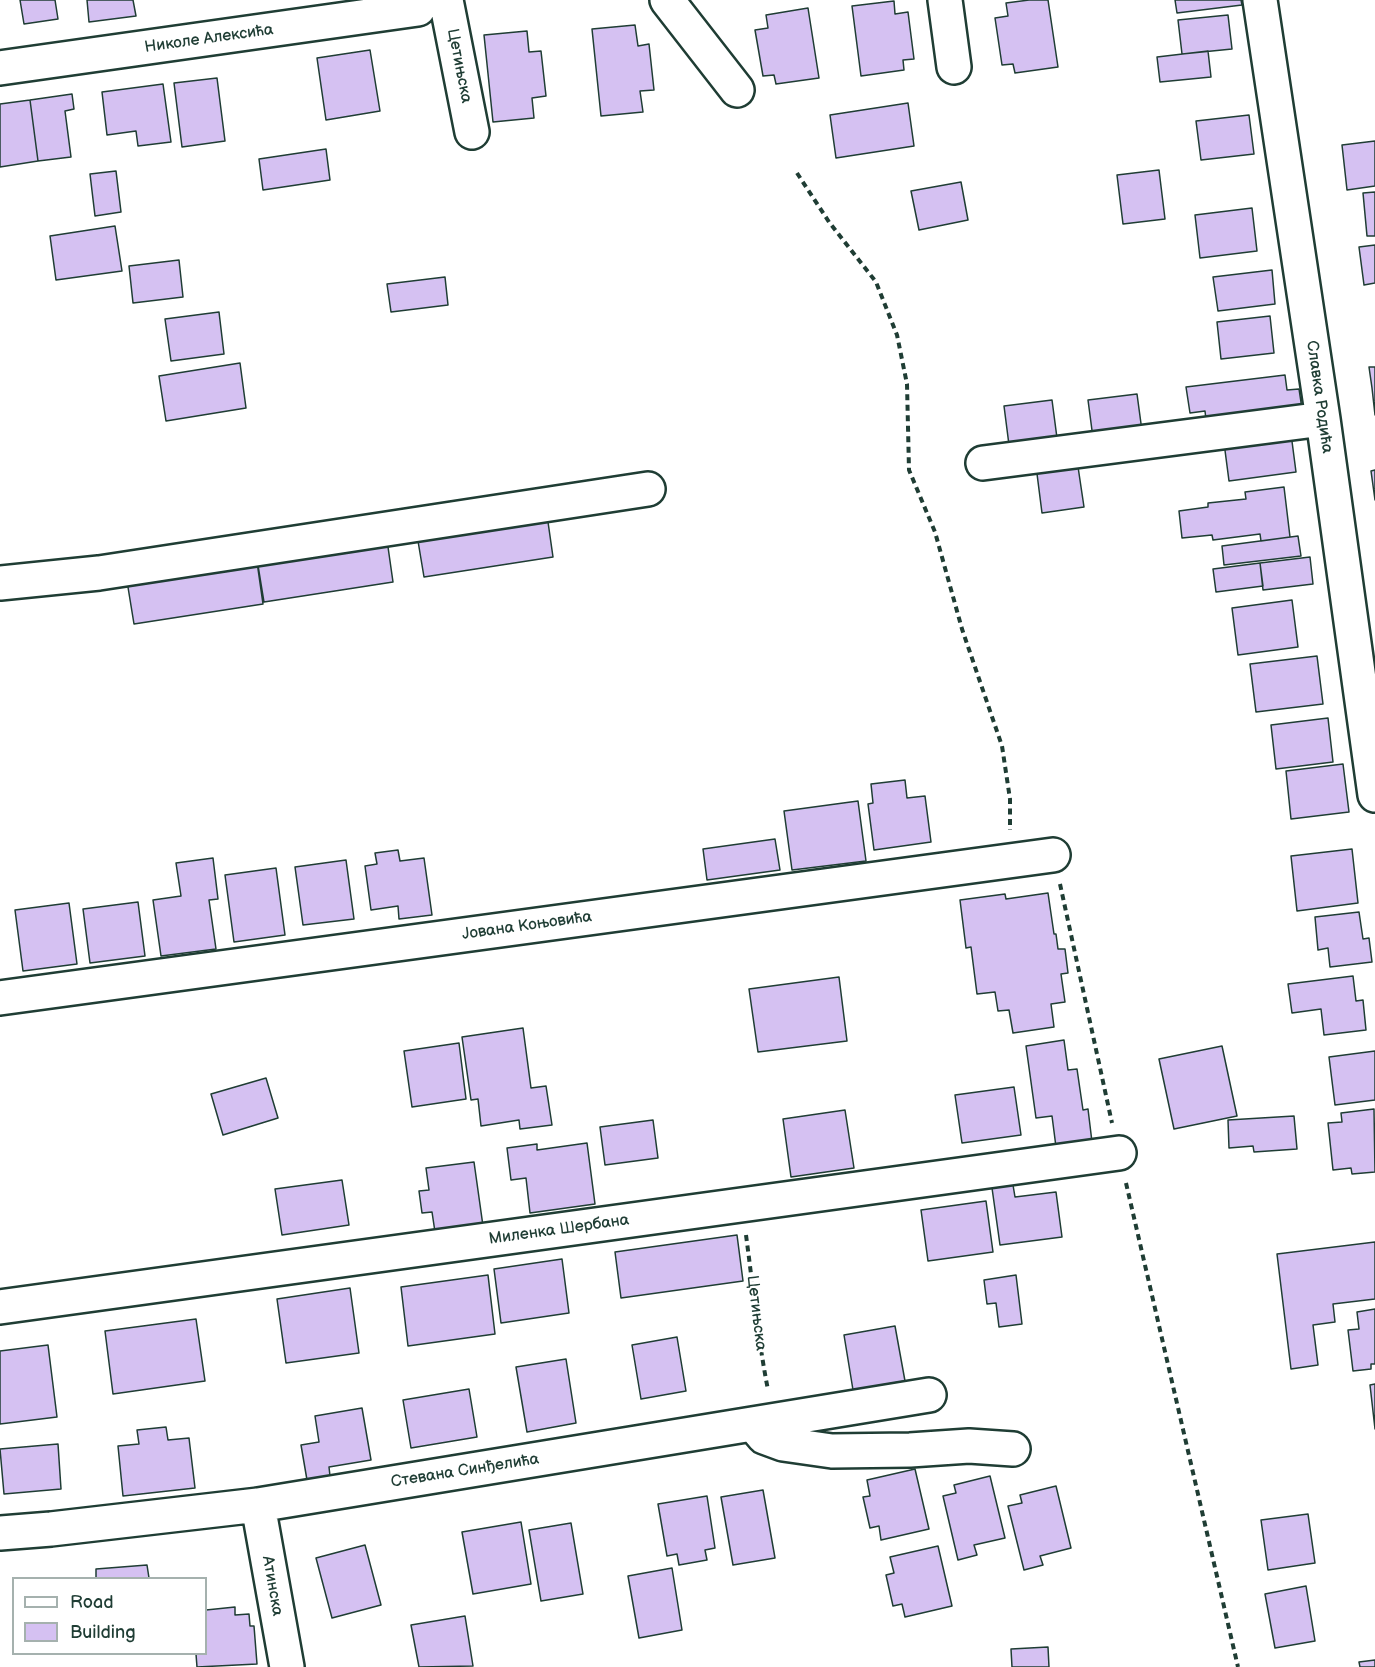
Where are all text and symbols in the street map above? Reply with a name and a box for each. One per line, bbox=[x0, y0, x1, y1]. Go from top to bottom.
street label: Николе Алексића bbox=[143, 20, 275, 58]
street label: Цетињска bbox=[442, 27, 476, 105]
street label: Славка Родића bbox=[1302, 339, 1336, 455]
street label: Јована Коњовића bbox=[461, 907, 593, 945]
street label: Миленка Шербана bbox=[488, 1211, 630, 1249]
street label: Цетињска bbox=[742, 1274, 770, 1352]
street label: Стевана Синђелића bbox=[390, 1450, 540, 1492]
street label: Атинска bbox=[257, 1554, 287, 1618]
legend bbox=[12, 1577, 207, 1655]
text: Road bbox=[70, 1592, 114, 1613]
text: Building bbox=[70, 1622, 136, 1643]

